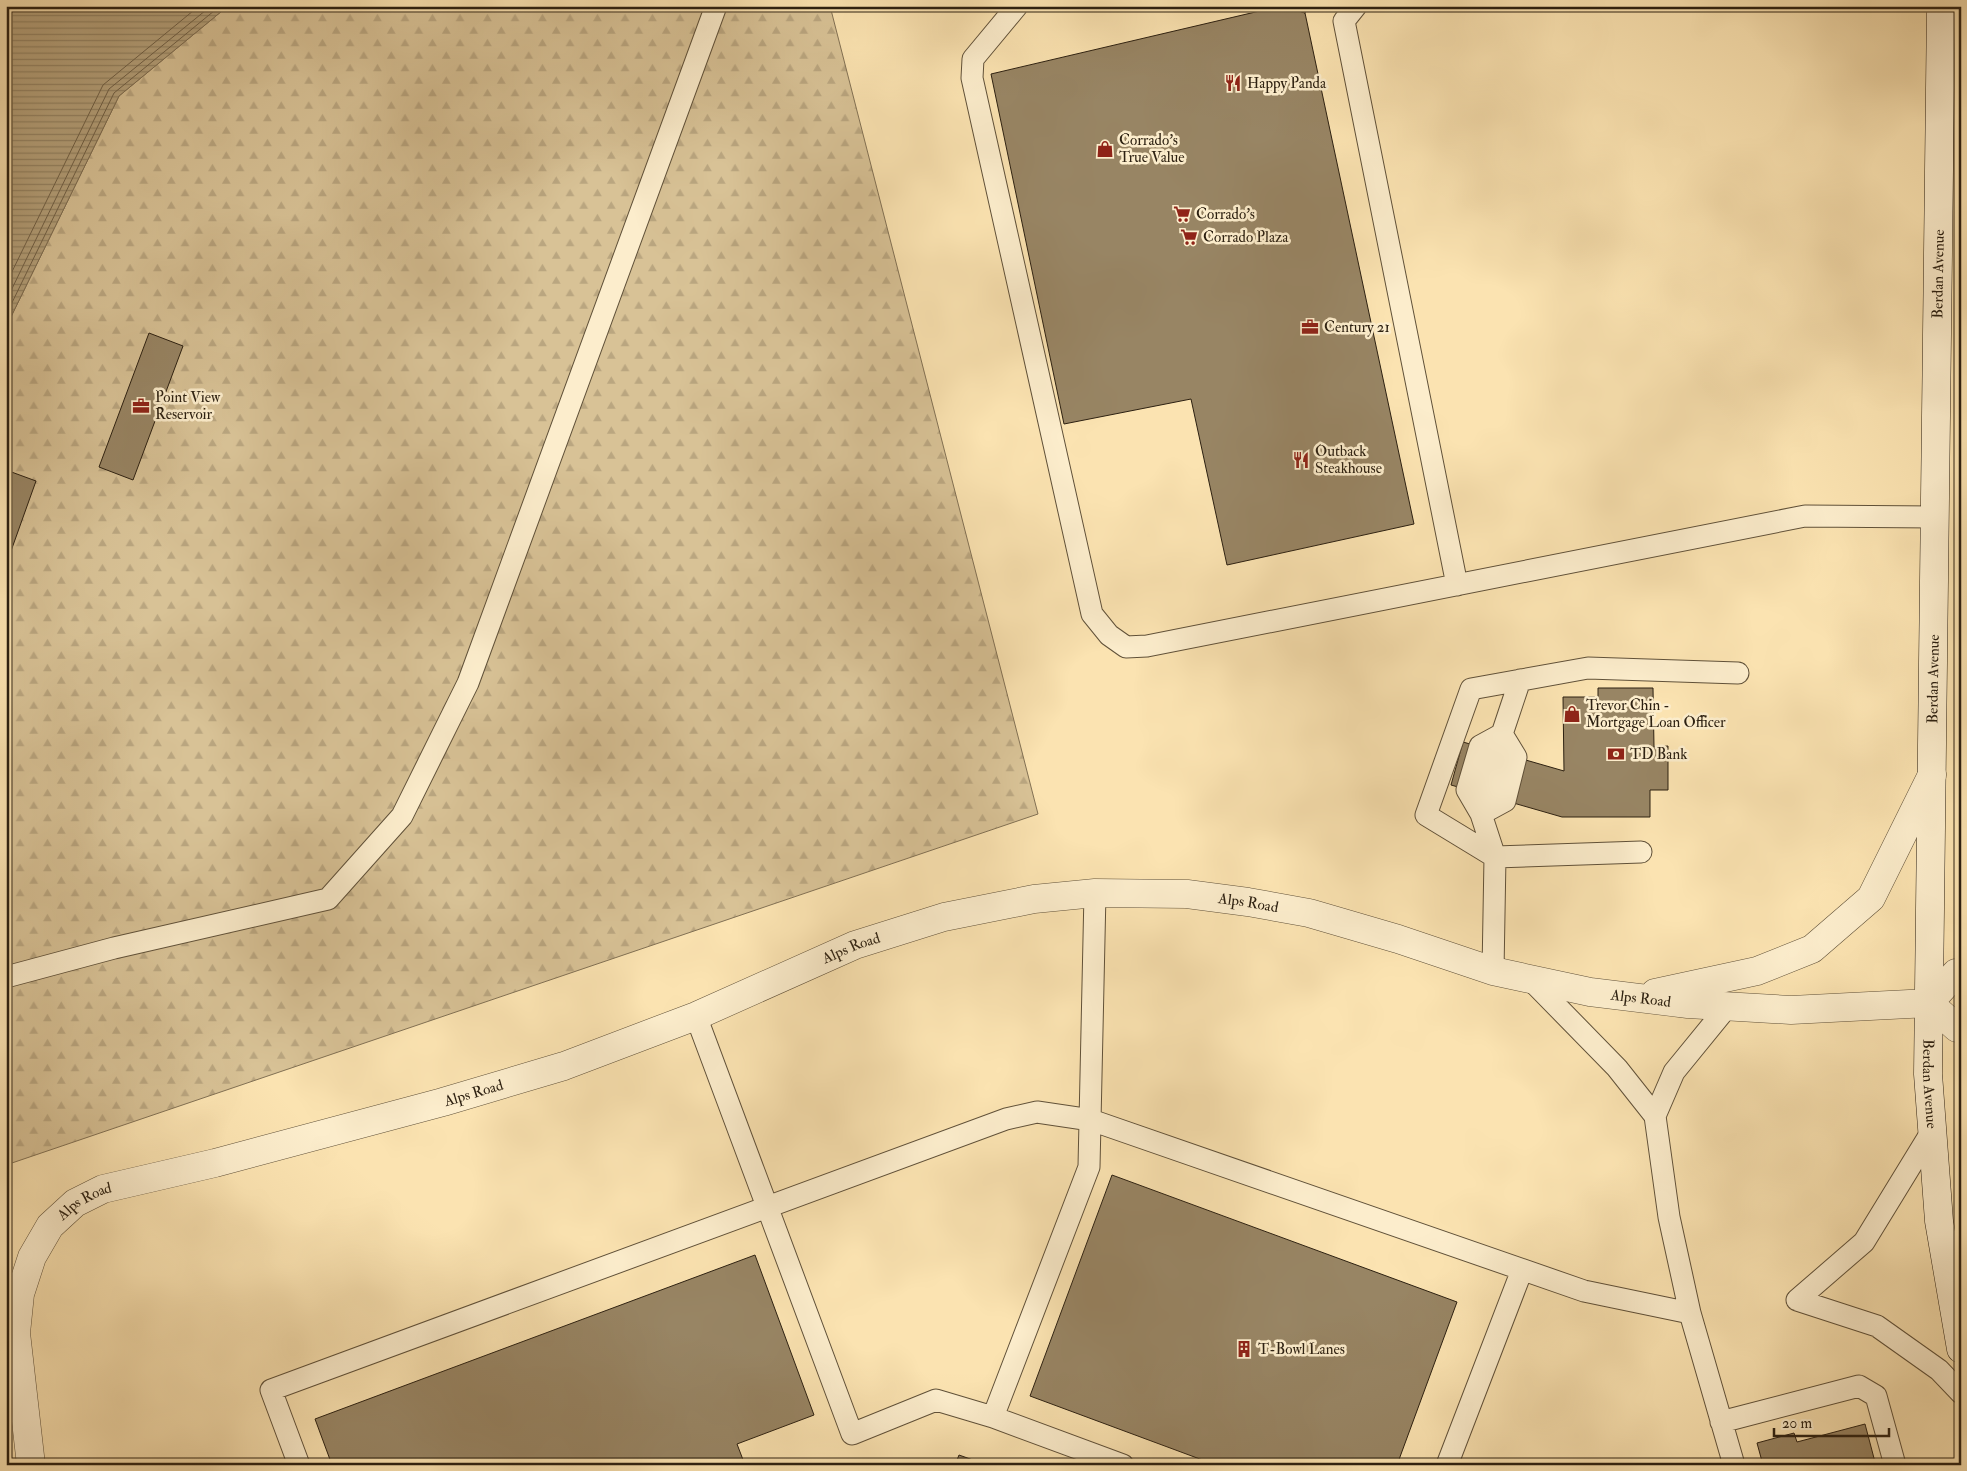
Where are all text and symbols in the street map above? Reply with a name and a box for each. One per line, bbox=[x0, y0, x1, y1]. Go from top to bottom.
restaurant icon: Happy Panda bbox=[1223, 73, 1243, 93]
place label: Happy Panda bbox=[1247, 74, 1327, 94]
place label: Corrado's True Value bbox=[1119, 131, 1185, 167]
shop icon: Corrado's True Value bbox=[1095, 139, 1115, 159]
supermarket icon: Corrado's bbox=[1172, 204, 1192, 224]
place label: Corrado's bbox=[1196, 205, 1255, 224]
supermarket icon: Corrado Plaza bbox=[1179, 227, 1199, 247]
place label: Corrado Plaza bbox=[1203, 228, 1289, 247]
street label: Berdan Avenue bbox=[1928, 229, 1949, 319]
office icon: Century 21 bbox=[1300, 317, 1320, 337]
place label: Century 21 bbox=[1324, 318, 1390, 337]
place label: Point View Reservoir bbox=[155, 388, 221, 424]
office icon: Point View Reservoir bbox=[131, 396, 151, 416]
place label: Outback Steakhouse bbox=[1315, 442, 1382, 478]
restaurant icon: Outback Steakhouse bbox=[1291, 450, 1311, 470]
street label: Berdan Avenue bbox=[1923, 634, 1944, 724]
place label: Trevor Chin - Mortgage Loan Officer bbox=[1586, 696, 1726, 732]
shop icon: Trevor Chin - Mortgage Loan Officer bbox=[1562, 704, 1582, 724]
bank icon: TD Bank bbox=[1606, 744, 1626, 764]
place label: TD Bank bbox=[1630, 745, 1687, 764]
street label: Alps Road bbox=[1216, 889, 1281, 917]
street label: Alps Road bbox=[819, 929, 883, 969]
street label: Alps Road bbox=[1609, 985, 1673, 1012]
street label: Berdan Avenue bbox=[1918, 1039, 1941, 1129]
street label: Alps Road bbox=[441, 1075, 506, 1111]
street label: Alps Road bbox=[53, 1178, 114, 1225]
building icon: T-Bowl Lanes bbox=[1234, 1339, 1254, 1359]
place label: T-Bowl Lanes bbox=[1258, 1340, 1345, 1359]
scale bar bbox=[1774, 1406, 1890, 1438]
text: 20 m bbox=[1782, 1414, 1812, 1433]

